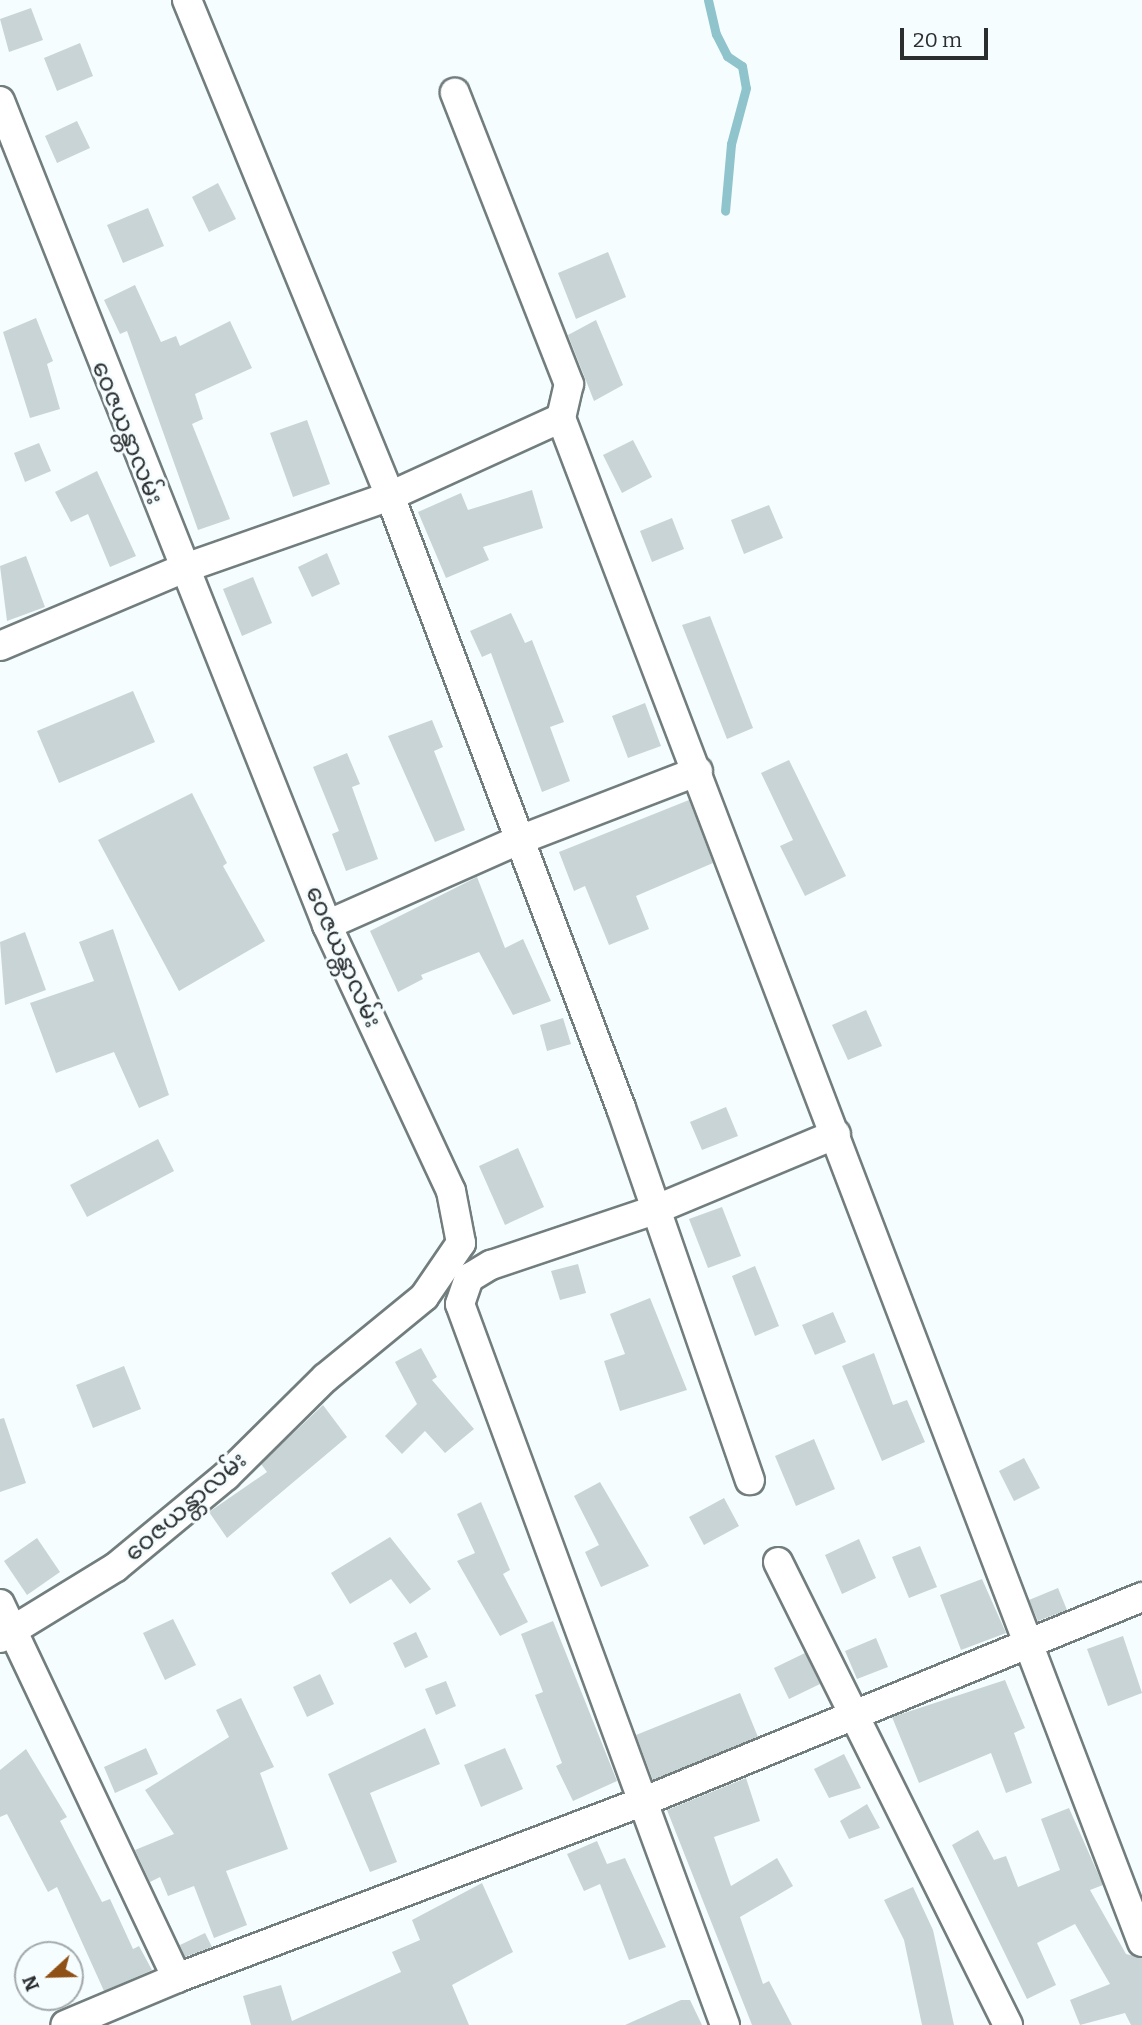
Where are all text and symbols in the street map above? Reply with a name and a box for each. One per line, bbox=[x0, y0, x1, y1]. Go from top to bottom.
scale bar bbox=[904, 14, 992, 58]
text: 20 m bbox=[913, 27, 962, 53]
street label: ဝေဇယန္တာလမ်း bbox=[85, 357, 169, 509]
street label: ဝေဇယန္တာလမ်း bbox=[299, 882, 387, 1032]
street label: ဝေဇယန္တာလမ်း bbox=[119, 1446, 253, 1568]
north arrow bbox=[14, 1941, 84, 2011]
text: N bbox=[18, 1972, 44, 1994]

